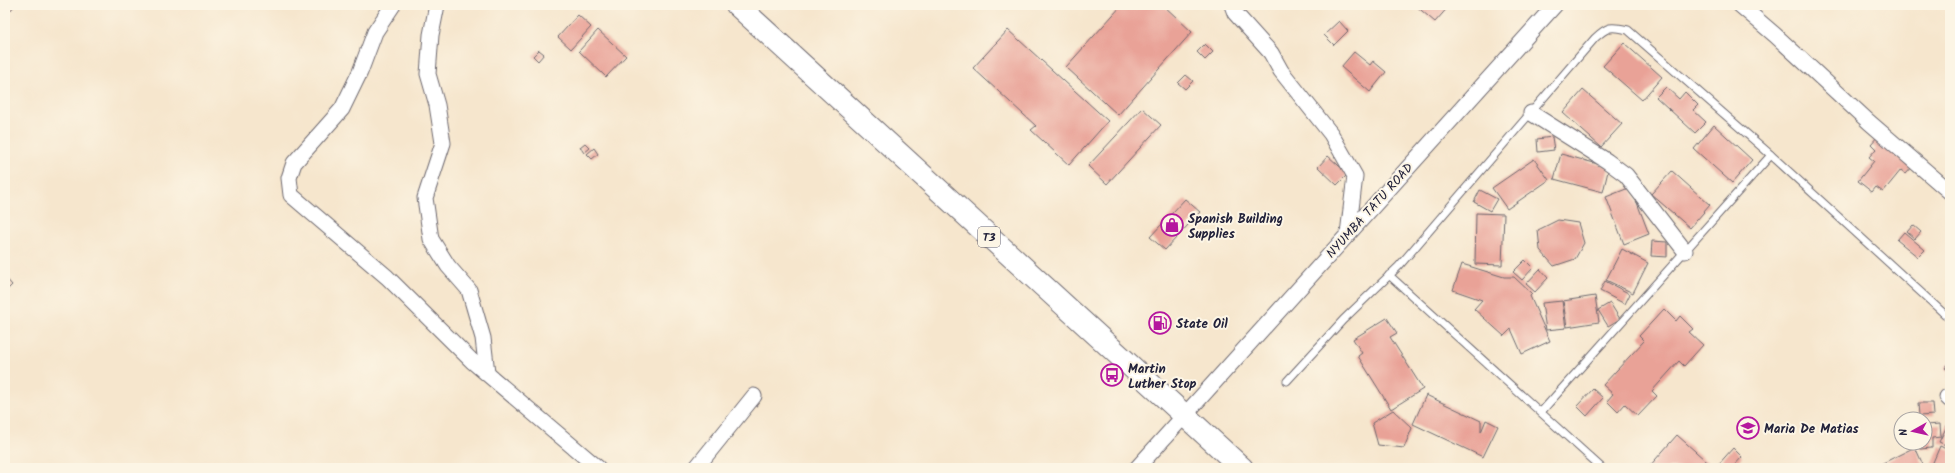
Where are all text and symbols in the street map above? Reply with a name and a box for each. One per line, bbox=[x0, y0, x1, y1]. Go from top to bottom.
street label: NYUMBA TATU ROAD bbox=[1321, 159, 1419, 263]
place label: Spanish Building Supplies bbox=[1188, 209, 1283, 245]
shop icon: Spanish Building Supplies bbox=[1159, 212, 1185, 238]
road number: T3 bbox=[978, 227, 1000, 247]
fuel station icon: State Oil bbox=[1147, 310, 1173, 336]
place label: State Oil bbox=[1176, 314, 1228, 335]
place label: Martin Luther Stop bbox=[1128, 359, 1197, 395]
bus stop icon: Martin Luther Stop bbox=[1099, 362, 1125, 388]
north arrow bbox=[1893, 411, 1933, 451]
school or university icon: Maria De Matias bbox=[1735, 415, 1761, 441]
place label: Maria De Matias bbox=[1764, 419, 1859, 440]
text: N bbox=[1895, 428, 1913, 437]

